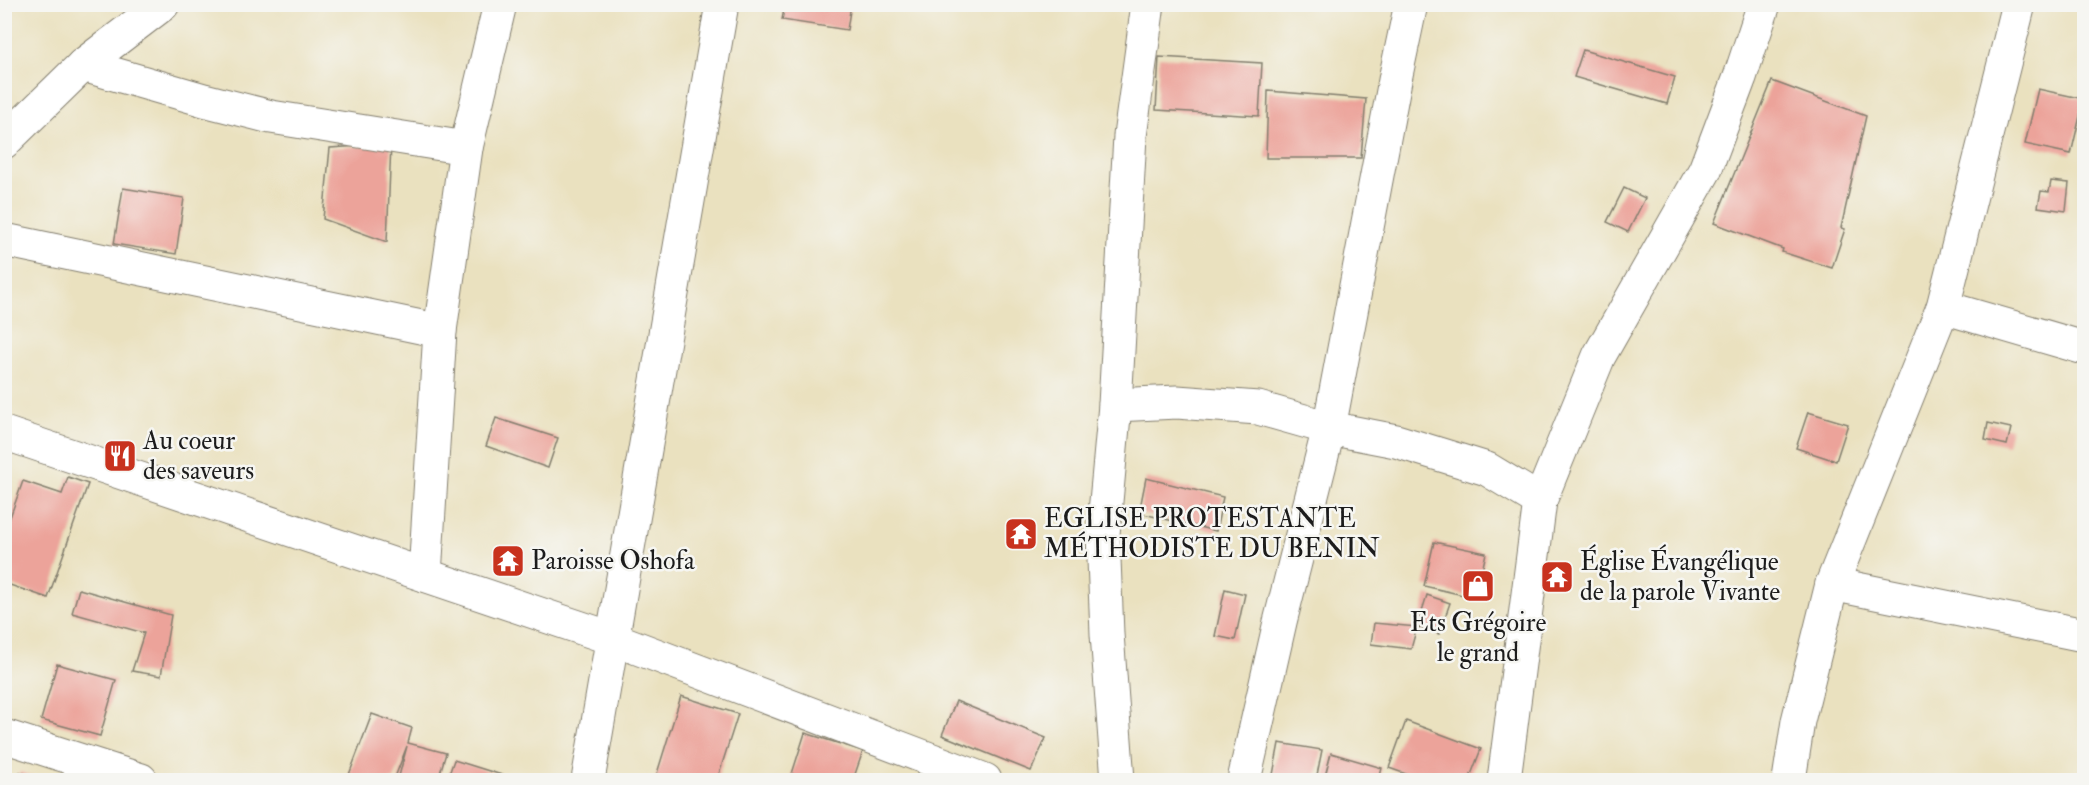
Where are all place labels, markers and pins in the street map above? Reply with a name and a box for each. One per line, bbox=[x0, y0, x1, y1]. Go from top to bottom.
place label: Au coeur des saveurs bbox=[142, 425, 254, 487]
restaurant icon: Au coeur des saveurs bbox=[102, 438, 138, 474]
place label: EGLISE PROTESTANTE MÉTHODISTE DU BENIN bbox=[1044, 503, 1380, 565]
temple icon: EGLISE PROTESTANTE MÉTHODISTE DU BENIN bbox=[1003, 516, 1039, 552]
temple icon: Paroisse Oshofa bbox=[490, 543, 526, 579]
place label: Église Évangélique de la parole Vivante bbox=[1580, 544, 1780, 609]
place label: Paroisse Oshofa bbox=[531, 545, 695, 577]
temple icon: Église Évangélique de la parole Vivante bbox=[1539, 559, 1575, 595]
shop icon: Ets Grégoire le grand bbox=[1460, 568, 1496, 604]
place label: Ets Grégoire le grand bbox=[1410, 607, 1546, 669]

